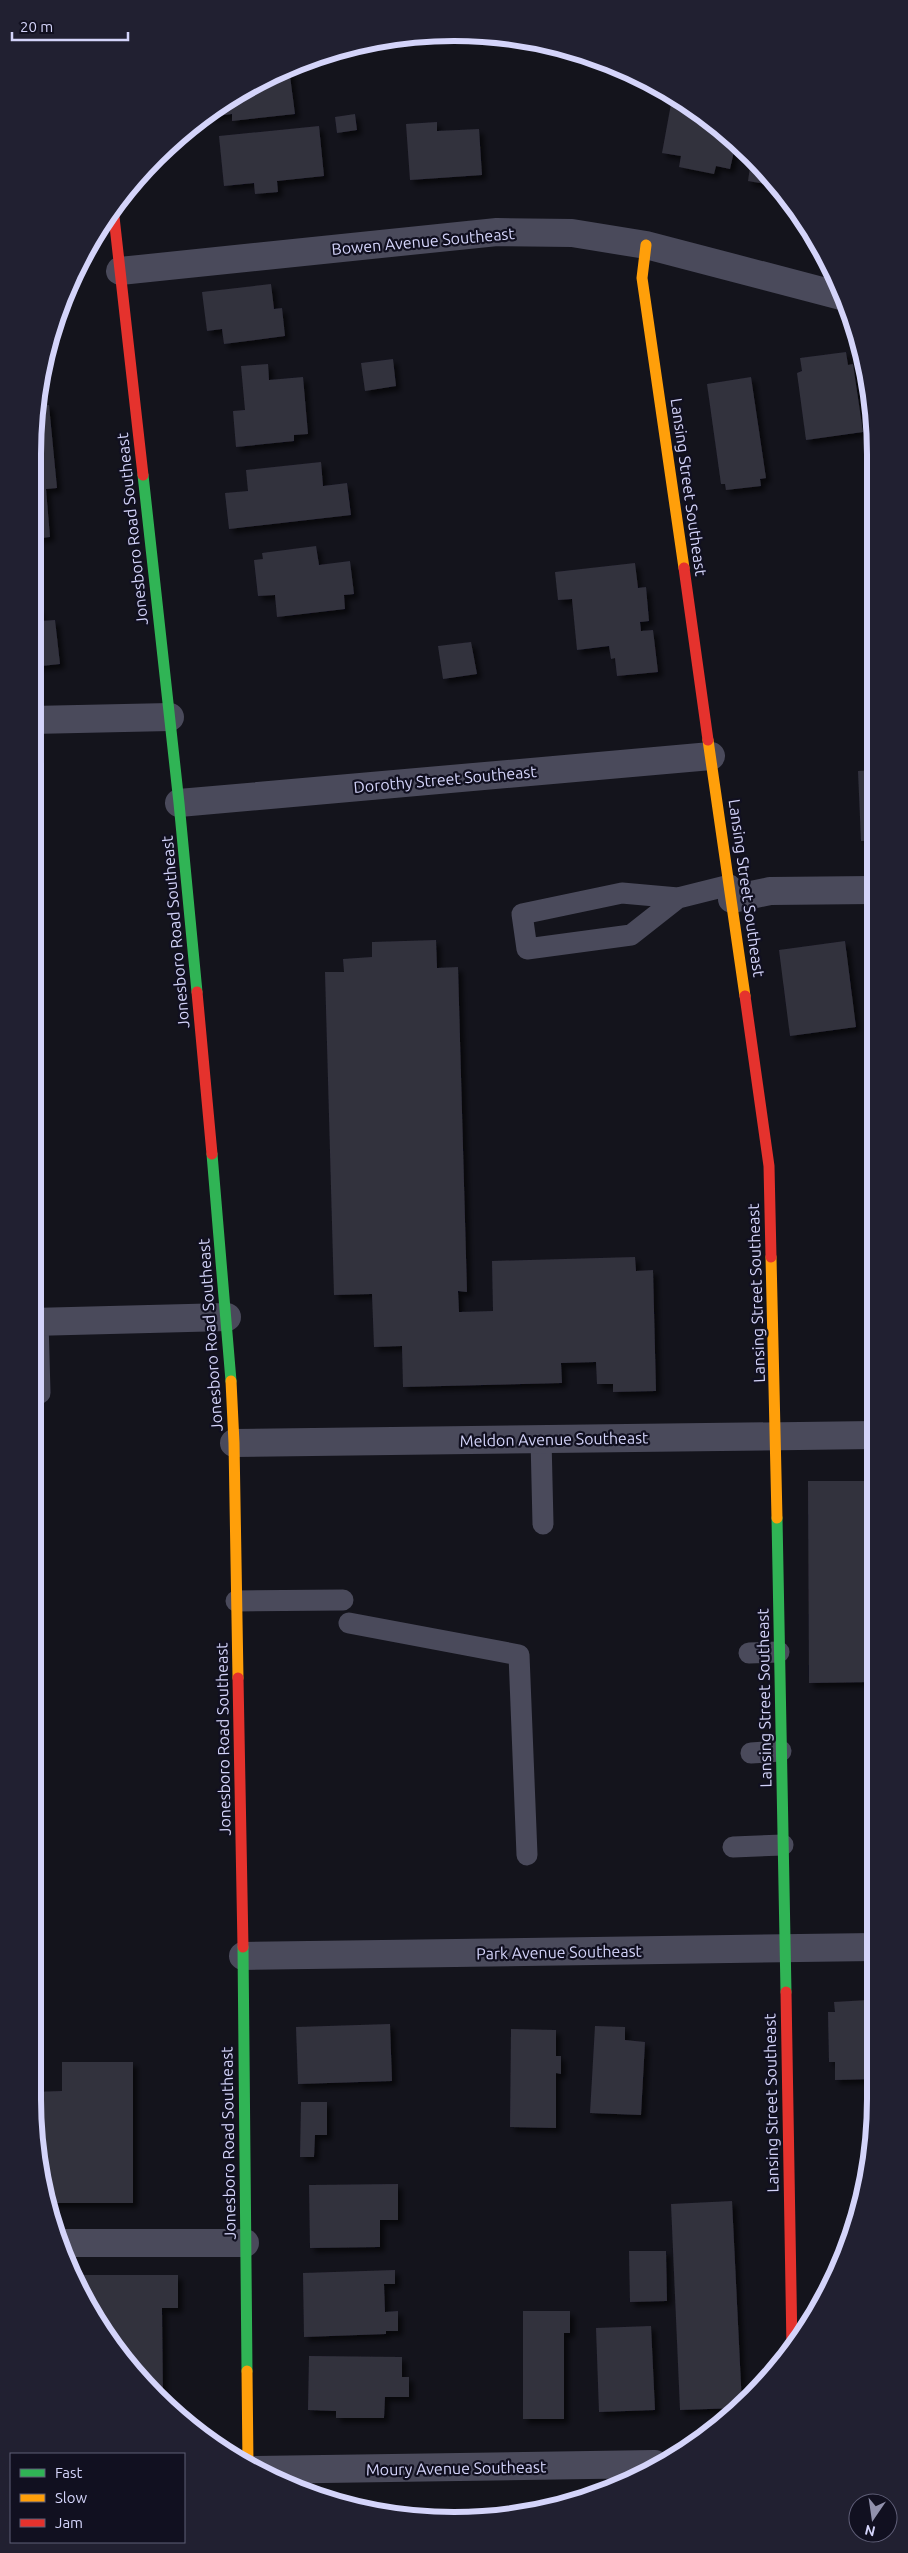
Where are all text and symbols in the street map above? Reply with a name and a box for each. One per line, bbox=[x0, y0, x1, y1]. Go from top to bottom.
scale bar bbox=[12, 10, 129, 42]
text: 20 m bbox=[20, 18, 53, 35]
street label: Bowen Avenue Southeast bbox=[331, 224, 516, 258]
street label: Lansing Street Southeast bbox=[668, 397, 710, 578]
street label: Jonesboro Road Southeast bbox=[113, 431, 151, 626]
street label: Dorothy Street Southeast bbox=[353, 762, 538, 796]
street label: Lansing Street Southeast bbox=[726, 798, 768, 979]
street label: Jonesboro Road Southeast bbox=[158, 834, 192, 1029]
street label: Lansing Street Southeast bbox=[744, 1202, 768, 1383]
street label: Jonesboro Road Southeast bbox=[194, 1237, 226, 1432]
street label: Meldon Avenue Southeast bbox=[460, 1428, 649, 1450]
street label: Lansing Street Southeast bbox=[753, 1608, 775, 1788]
street label: Jonesboro Road Southeast bbox=[212, 1642, 234, 1836]
street label: Park Avenue Southeast bbox=[476, 1942, 643, 1962]
street label: Lansing Street Southeast bbox=[760, 2013, 782, 2193]
street label: Jonesboro Road Southeast bbox=[217, 2046, 239, 2240]
legend bbox=[10, 2453, 185, 2543]
street label: Moury Avenue Southeast bbox=[366, 2457, 547, 2479]
text: Fast bbox=[55, 2464, 83, 2481]
text: Slow bbox=[55, 2489, 88, 2506]
north arrow bbox=[848, 2493, 898, 2543]
text: Jam bbox=[55, 2514, 83, 2531]
text: N bbox=[863, 2522, 877, 2540]

